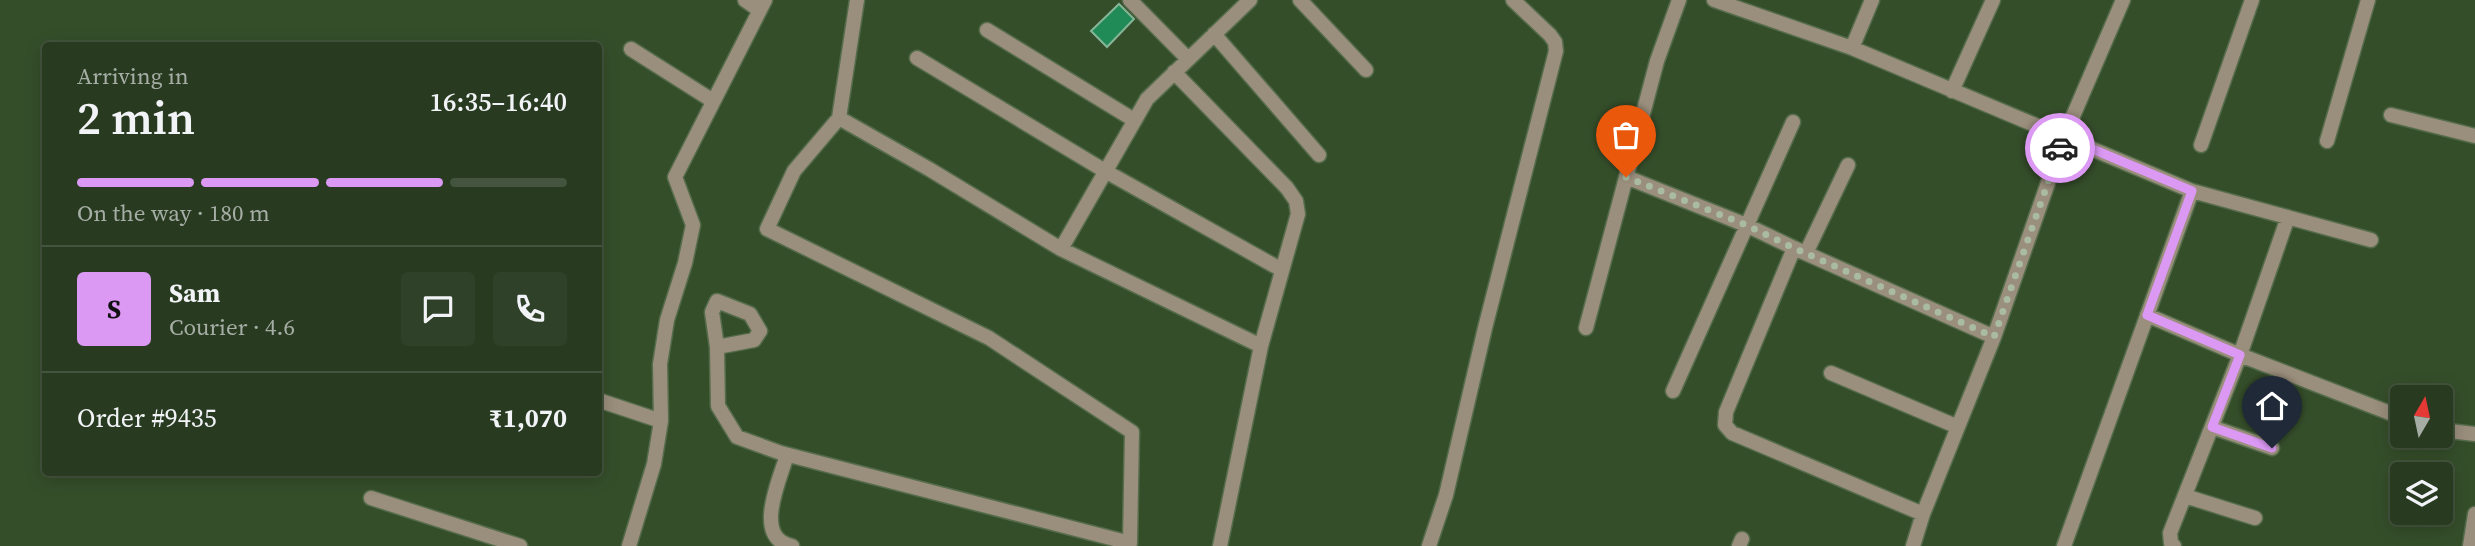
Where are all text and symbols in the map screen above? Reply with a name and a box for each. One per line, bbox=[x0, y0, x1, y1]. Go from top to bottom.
text: Arriving in bbox=[77, 60, 189, 92]
text: 16:35–16:40 bbox=[430, 84, 567, 120]
text: 2 min bbox=[77, 86, 195, 149]
pin bbox=[1596, 105, 1656, 177]
courier bbox=[2025, 113, 2095, 183]
icon: bag bbox=[1607, 116, 1645, 154]
icon: car bbox=[2041, 129, 2079, 167]
text: On the way · 180 m bbox=[77, 197, 270, 229]
button: chat bbox=[401, 272, 475, 346]
button: phone bbox=[493, 272, 567, 346]
text: Sam bbox=[169, 275, 220, 311]
text: S bbox=[107, 291, 121, 327]
text: Courier · 4.6 bbox=[169, 311, 295, 343]
pin bbox=[2242, 376, 2302, 448]
north arrow bbox=[2390, 385, 2454, 448]
map controls bbox=[2390, 385, 2453, 525]
icon: home bbox=[2253, 387, 2291, 425]
text: Order #9435 bbox=[77, 400, 217, 436]
text: ₹1,070 bbox=[489, 400, 567, 436]
button: layers bbox=[2390, 462, 2453, 525]

